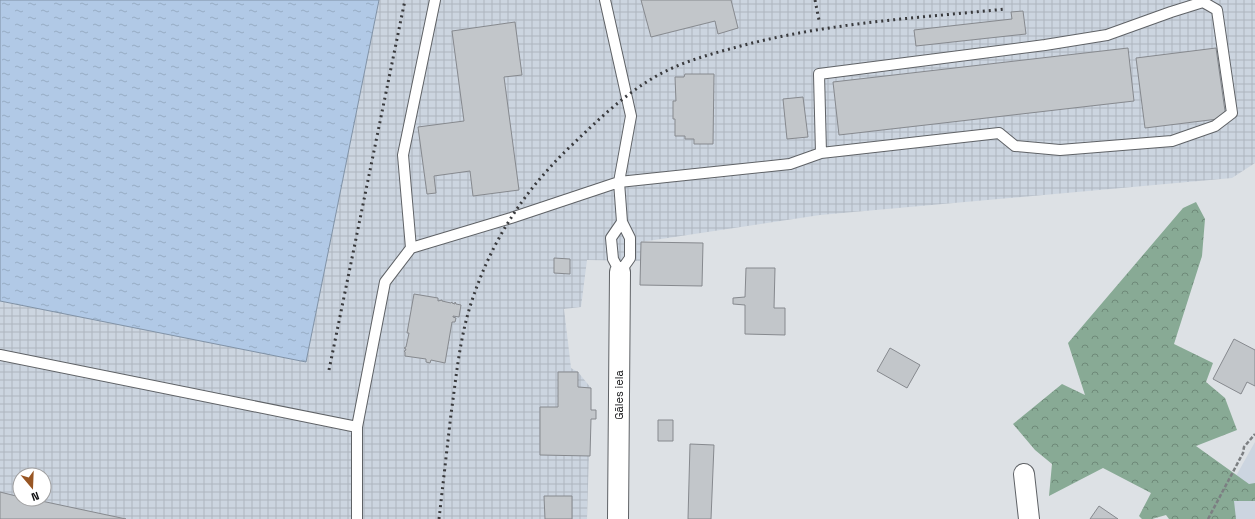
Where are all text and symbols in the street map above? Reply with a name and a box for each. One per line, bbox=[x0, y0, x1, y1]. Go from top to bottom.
street label: Gāles iela bbox=[612, 370, 626, 420]
north arrow bbox=[12, 467, 52, 507]
text: N bbox=[29, 489, 41, 504]

